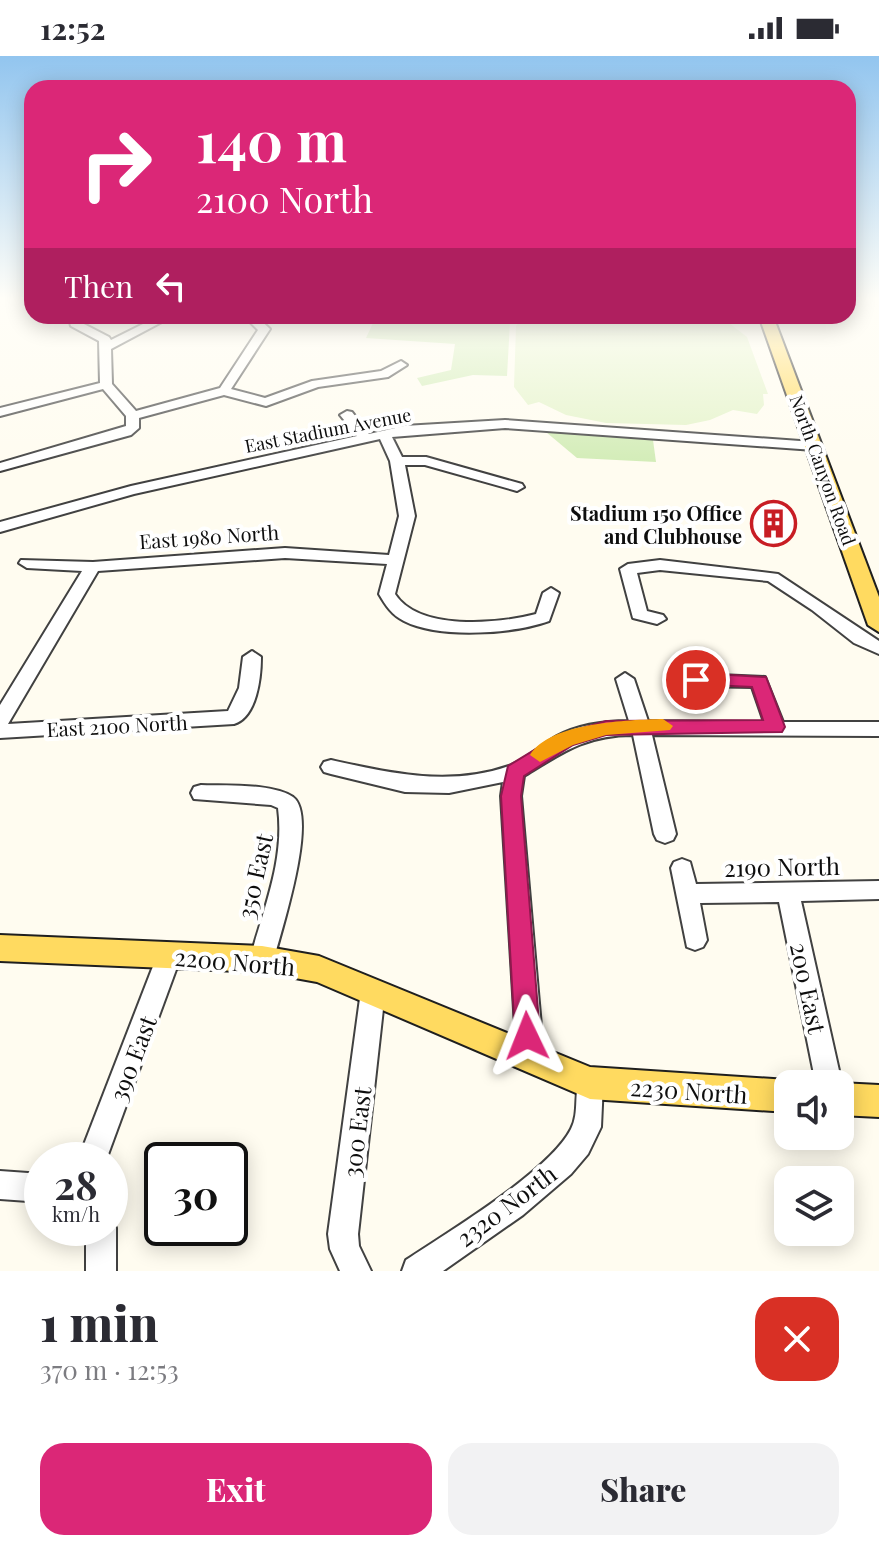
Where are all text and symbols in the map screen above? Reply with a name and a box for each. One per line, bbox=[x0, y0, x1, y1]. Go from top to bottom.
text: 12:52 bbox=[40, 8, 105, 48]
text: 140 m bbox=[196, 102, 347, 177]
icon: right bbox=[64, 112, 168, 216]
text: 2100 North bbox=[196, 174, 373, 222]
icon: left bbox=[149, 264, 193, 308]
text: Then bbox=[64, 266, 133, 306]
street label: North Canyon Road bbox=[785, 391, 862, 549]
street label: East Stadium Avenue bbox=[243, 402, 413, 458]
place label: Stadium 150 Office and Clubhouse bbox=[570, 499, 742, 549]
building icon: Stadium 150 Office and Clubhouse bbox=[749, 500, 797, 548]
street label: East 1980 North bbox=[138, 518, 280, 554]
pin bbox=[662, 646, 730, 714]
icon: arrive bbox=[674, 658, 718, 702]
street label: East 2100 North bbox=[46, 708, 188, 742]
street label: 350 East bbox=[229, 830, 279, 922]
street label: 2190 North bbox=[724, 849, 840, 883]
street label: 2200 North bbox=[173, 940, 297, 982]
street label: 200 East bbox=[784, 940, 834, 1037]
position arrow bbox=[485, 994, 569, 1078]
street label: 390 East bbox=[101, 1010, 163, 1105]
street label: 2230 North bbox=[629, 1070, 749, 1110]
map controls bbox=[774, 1070, 854, 1246]
button: sound bbox=[774, 1070, 854, 1150]
street label: 300 East bbox=[335, 1084, 378, 1179]
speed limit sign: 30 bbox=[144, 1142, 248, 1246]
text: 28 bbox=[54, 1157, 98, 1210]
street label: 2320 North bbox=[450, 1157, 562, 1253]
button: layers bbox=[774, 1166, 854, 1246]
text: km/h bbox=[52, 1200, 100, 1227]
text: 1 min bbox=[40, 1290, 158, 1354]
button: close bbox=[755, 1297, 839, 1381]
text: 370 m · 12:53 bbox=[40, 1352, 179, 1387]
button: Exit bbox=[40, 1443, 432, 1535]
button: Share bbox=[448, 1443, 839, 1535]

